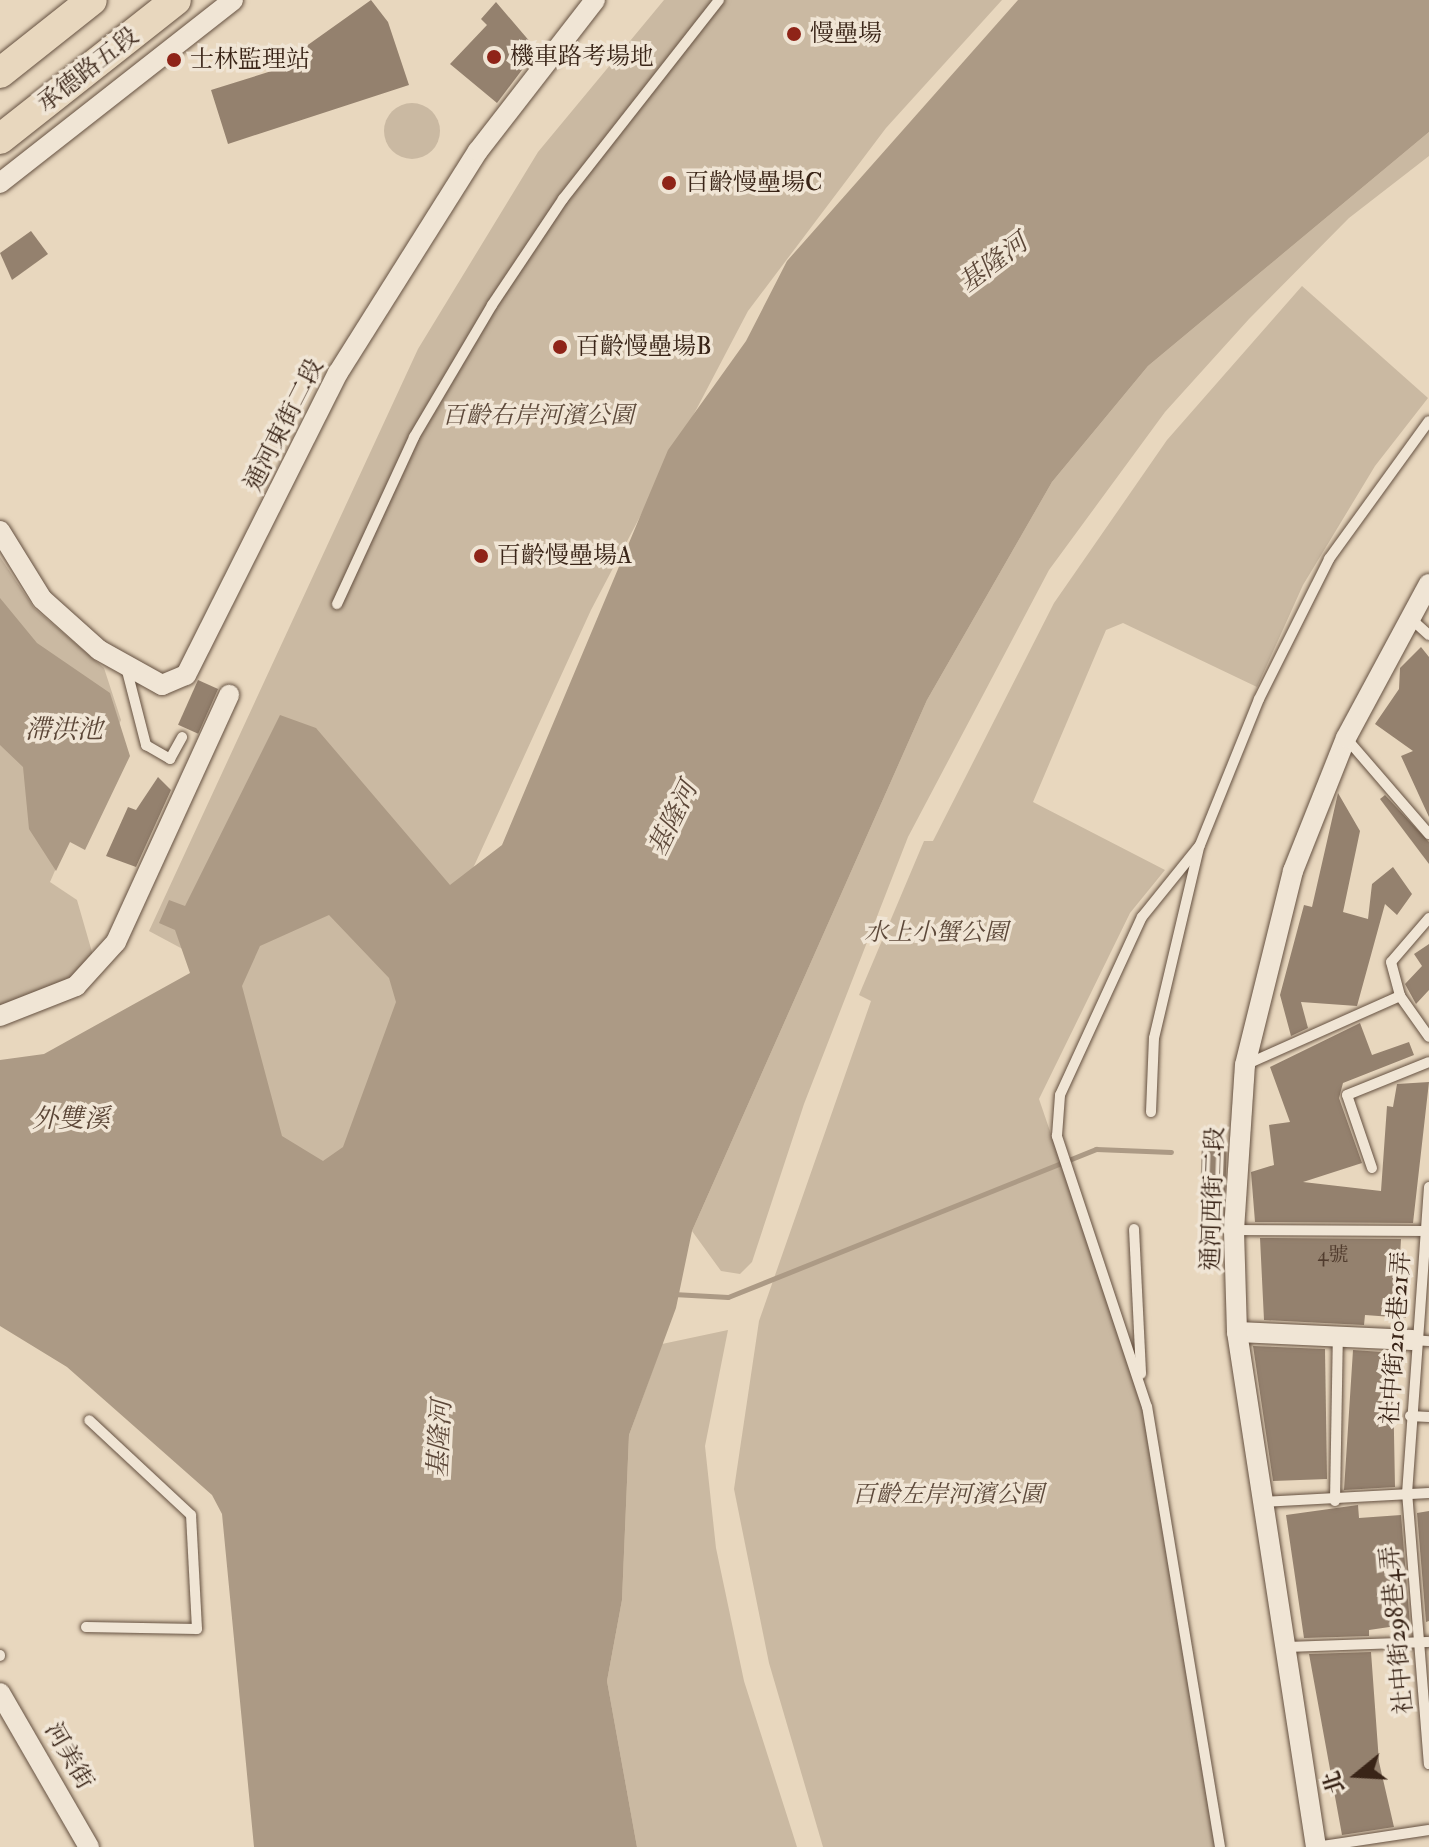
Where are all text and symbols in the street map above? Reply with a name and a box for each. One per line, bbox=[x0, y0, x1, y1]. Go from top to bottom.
place label: 慢壘場 bbox=[810, 20, 882, 48]
street label: 承德路五段 bbox=[32, 22, 144, 118]
marker: 慢壘場 bbox=[785, 25, 803, 43]
place label: 機車路考場地 bbox=[510, 43, 654, 71]
place label: 士林監理站 bbox=[190, 46, 310, 74]
marker: 機車路考場地 bbox=[485, 48, 503, 66]
marker: 士林監理站 bbox=[165, 51, 183, 69]
place label: 百齡慢壘場C bbox=[685, 169, 823, 197]
marker: 百齡慢壘場C bbox=[660, 174, 678, 192]
water label: 基隆河 bbox=[953, 228, 1035, 300]
place label: 百齡慢壘場B bbox=[576, 333, 712, 361]
marker: 百齡慢壘場B bbox=[551, 338, 569, 356]
street label: 通河東街二段 bbox=[238, 354, 330, 496]
park label: 百齡右岸河濱公園 bbox=[442, 402, 634, 430]
place label: 百齡慢壘場A bbox=[497, 542, 632, 570]
marker: 百齡慢壘場A bbox=[472, 547, 490, 565]
water label: 滯洪池 bbox=[25, 715, 103, 747]
water label: 基隆河 bbox=[643, 777, 705, 861]
park label: 水上小蟹公園 bbox=[864, 919, 1008, 947]
water label: 外雙溪 bbox=[32, 1104, 110, 1136]
street label: 通河西街二段 bbox=[1196, 1127, 1230, 1271]
house number: 4號 bbox=[1318, 1242, 1348, 1266]
street label: 社中街210巷21弄 bbox=[1376, 1250, 1416, 1426]
water label: 基隆河 bbox=[423, 1399, 459, 1479]
park label: 百齡左岸河濱公園 bbox=[852, 1481, 1044, 1509]
street label: 社中街298巷4弄 bbox=[1375, 1545, 1419, 1715]
street label: 河美街 bbox=[39, 1718, 99, 1794]
north arrow bbox=[1317, 1735, 1397, 1815]
text: 北 bbox=[1317, 1768, 1351, 1797]

